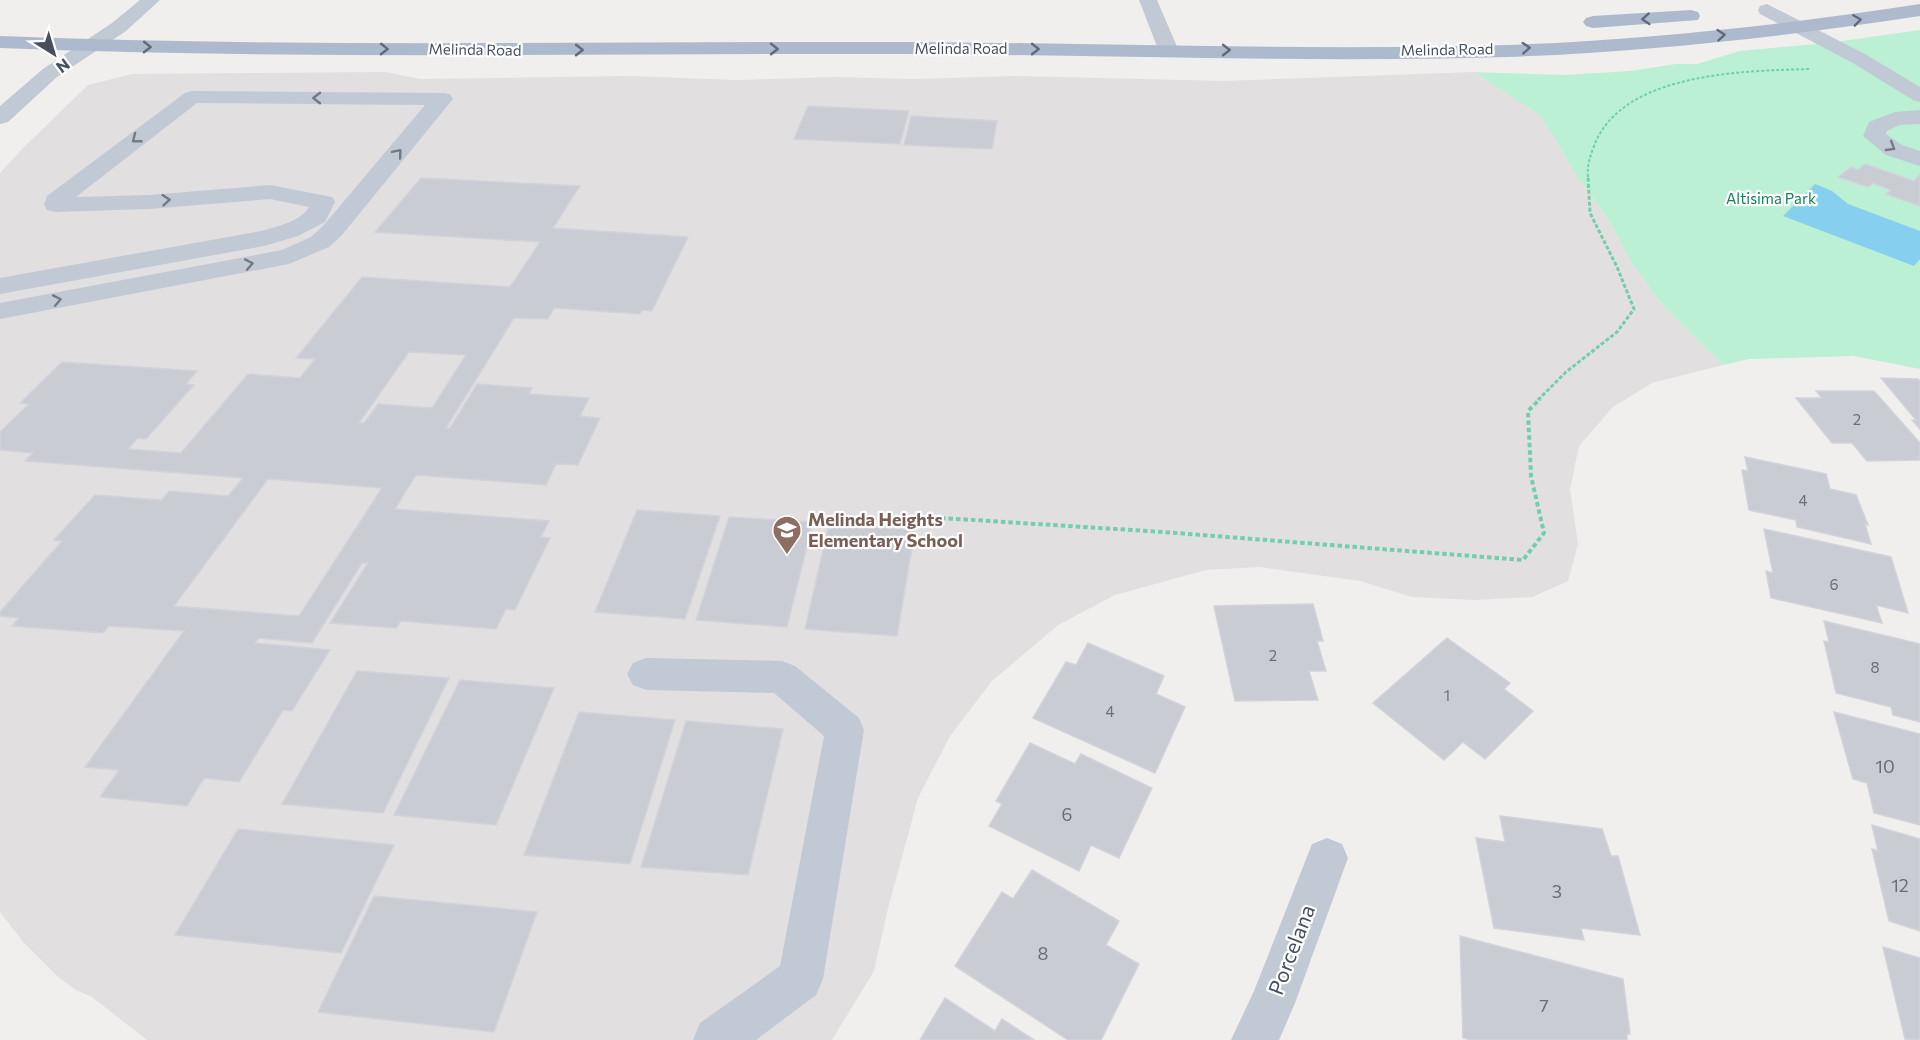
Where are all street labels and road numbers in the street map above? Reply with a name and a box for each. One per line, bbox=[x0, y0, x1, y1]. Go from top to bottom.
street label: Melinda Road bbox=[428, 39, 522, 59]
street label: Melinda Road bbox=[915, 39, 1007, 57]
street label: Melinda Road bbox=[1400, 39, 1494, 59]
street label: Porcelana bbox=[1262, 901, 1319, 998]

